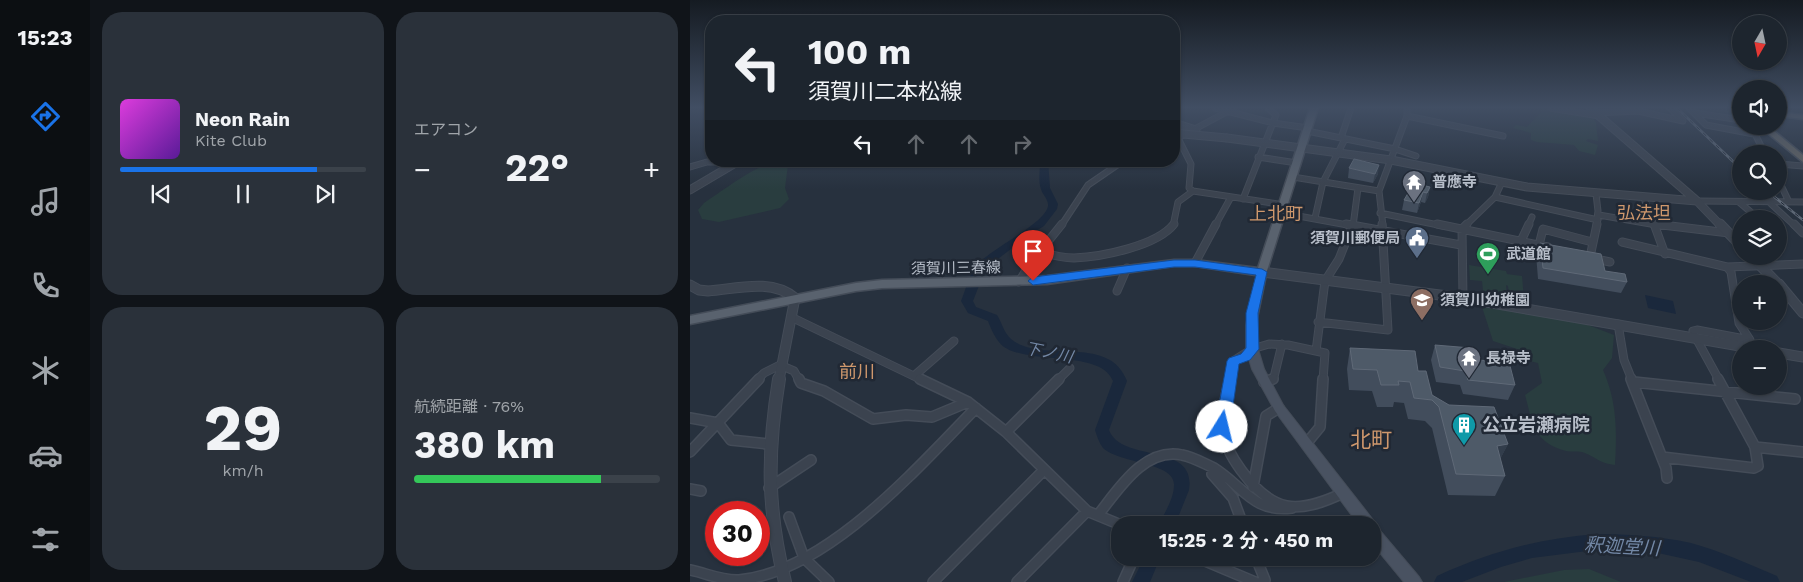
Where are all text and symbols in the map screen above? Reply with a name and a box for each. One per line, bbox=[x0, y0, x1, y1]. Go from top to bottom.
north arrow bbox=[1732, 15, 1788, 70]
map controls bbox=[1732, 15, 1787, 395]
text: 15:23 bbox=[17, 25, 73, 50]
text: 100 m bbox=[808, 31, 911, 73]
icon: left bbox=[725, 35, 790, 100]
text: 須賀川二本松線 bbox=[808, 79, 962, 104]
button: sound bbox=[1732, 80, 1787, 135]
icon: directions bbox=[28, 99, 63, 134]
text: Neon Rain bbox=[195, 108, 290, 131]
text: エアコン bbox=[414, 120, 478, 139]
icon: left bbox=[849, 130, 877, 158]
icon: ahead bbox=[902, 130, 930, 158]
icon: ahead bbox=[955, 130, 983, 158]
icon: right bbox=[1008, 130, 1036, 158]
text: Kite Club bbox=[195, 131, 267, 150]
button: search bbox=[1732, 145, 1787, 200]
text: 22° bbox=[505, 146, 569, 190]
text: − bbox=[414, 153, 431, 186]
text: + bbox=[643, 153, 660, 186]
temple icon: 普應寺 bbox=[1401, 169, 1427, 203]
place label: 普應寺 bbox=[1432, 173, 1477, 191]
icon: previous bbox=[147, 180, 175, 208]
icon: pause bbox=[229, 180, 257, 208]
icon: next bbox=[311, 180, 339, 208]
icon: music bbox=[28, 184, 63, 219]
district label: 弘法坦 bbox=[1617, 202, 1671, 223]
district label: 上北町 bbox=[1249, 203, 1303, 224]
button: layers bbox=[1732, 210, 1787, 265]
public building icon: 須賀川郵便局 bbox=[1404, 225, 1430, 259]
place label: 須賀川郵便局 bbox=[1310, 229, 1400, 247]
pin bbox=[1012, 230, 1054, 281]
icon: arrive bbox=[1019, 237, 1047, 265]
sports icon: 武道館 bbox=[1475, 241, 1501, 275]
place label: 武道館 bbox=[1506, 245, 1551, 263]
street label: 須賀川三春線 bbox=[911, 258, 1001, 278]
icon: phone bbox=[28, 268, 63, 303]
button: + bbox=[1732, 275, 1787, 330]
school or university icon: 須賀川幼稚園 bbox=[1409, 287, 1435, 321]
place label: 須賀川幼稚園 bbox=[1440, 291, 1530, 309]
water label: 下ノ川 bbox=[1024, 339, 1076, 367]
button: − bbox=[1732, 340, 1787, 395]
temple icon: 長禄寺 bbox=[1456, 345, 1482, 379]
place label: 長禄寺 bbox=[1486, 349, 1531, 367]
icon: climate bbox=[28, 353, 63, 388]
district label: 前川 bbox=[839, 361, 875, 382]
text: 29 bbox=[204, 390, 282, 466]
text: 航続距離 · 76% bbox=[414, 397, 524, 416]
position arrow bbox=[1195, 400, 1247, 452]
building icon: 公立岩瀬病院 bbox=[1451, 412, 1477, 446]
place label: 公立岩瀬病院 bbox=[1482, 414, 1590, 435]
text: 380 km bbox=[414, 423, 555, 467]
district label: 北町 bbox=[1350, 427, 1392, 452]
icon: car bbox=[28, 438, 63, 473]
text: km/h bbox=[222, 461, 264, 480]
speed limit sign: 30 bbox=[705, 501, 770, 566]
icon: filters bbox=[28, 522, 63, 557]
text: 15:25 · 2 分 · 450 m bbox=[1159, 529, 1333, 552]
water label: 釈迦堂川 bbox=[1583, 533, 1663, 560]

